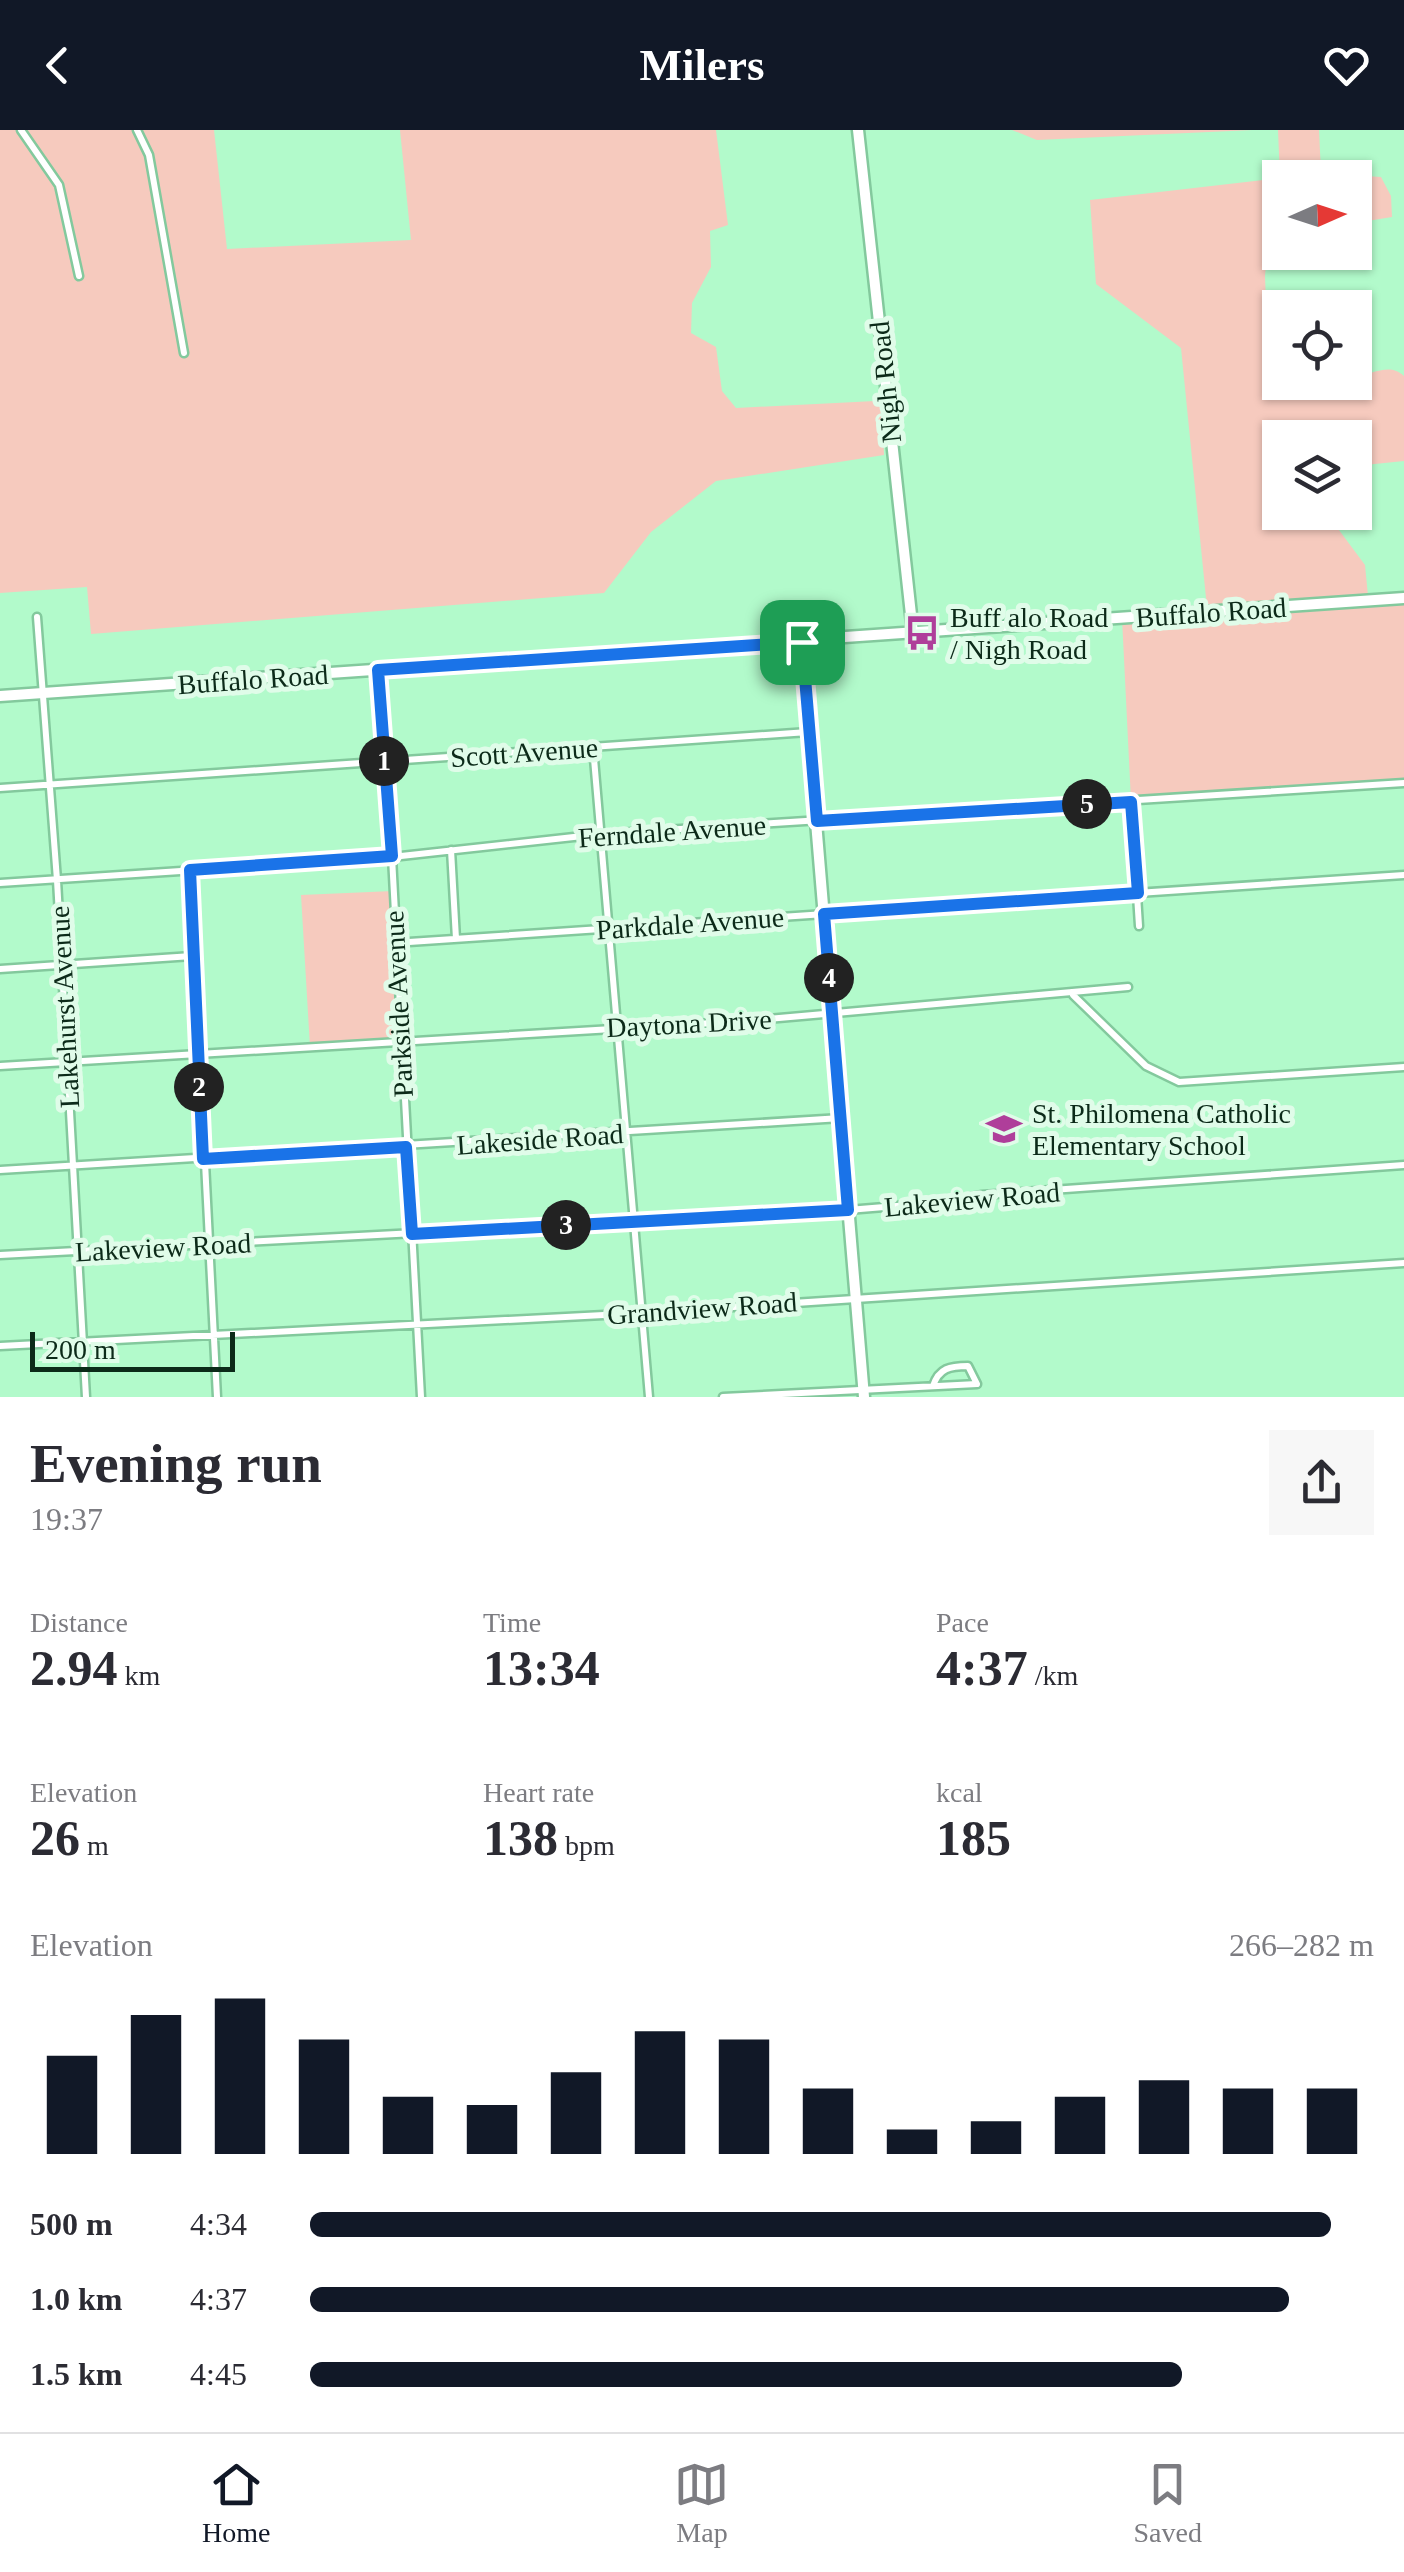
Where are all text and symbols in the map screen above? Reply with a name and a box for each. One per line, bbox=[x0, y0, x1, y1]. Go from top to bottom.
icon: back bbox=[30, 38, 85, 93]
icon: heart bbox=[1319, 38, 1374, 93]
text: Milers bbox=[640, 40, 764, 90]
north arrow bbox=[1262, 160, 1372, 270]
map controls bbox=[1262, 160, 1372, 530]
button: locate bbox=[1262, 290, 1372, 400]
street label: Nigh Road bbox=[864, 320, 907, 444]
button: layers bbox=[1262, 420, 1372, 530]
street label: Buffalo Road bbox=[1135, 592, 1288, 633]
pin bbox=[760, 600, 845, 685]
place label: Buff alo Road / Nigh Road bbox=[950, 602, 1108, 665]
bus stop icon: Buff alo Road / Nigh Road bbox=[903, 614, 941, 652]
icon: arrive bbox=[775, 615, 830, 670]
street label: Buffalo Road bbox=[177, 659, 330, 700]
street label: Scott Avenue bbox=[449, 732, 599, 773]
pin: 1 bbox=[359, 736, 409, 786]
text: 1 bbox=[377, 745, 391, 776]
pin: 5 bbox=[1062, 779, 1112, 829]
text: 5 bbox=[1080, 788, 1094, 819]
street label: Ferndale Avenue bbox=[577, 809, 767, 854]
street label: Parkdale Avenue bbox=[595, 901, 785, 946]
street label: Lakehurst Avenue bbox=[44, 905, 85, 1109]
street label: Parkside Avenue bbox=[378, 910, 419, 1098]
pin: 4 bbox=[804, 953, 854, 1003]
text: 4 bbox=[822, 962, 836, 993]
street label: Daytona Drive bbox=[606, 1004, 773, 1043]
pin: 2 bbox=[174, 1062, 224, 1112]
text: 2 bbox=[192, 1071, 206, 1102]
place label: St. Philomena Catholic Elementary School bbox=[1032, 1098, 1291, 1161]
school or university icon: St. Philomena Catholic Elementary School bbox=[985, 1110, 1023, 1148]
street label: Lakeside Road bbox=[456, 1118, 624, 1161]
street label: Lakeview Road bbox=[883, 1176, 1061, 1223]
pin: 3 bbox=[541, 1200, 591, 1250]
text: 3 bbox=[559, 1209, 573, 1240]
street label: Lakeview Road bbox=[74, 1227, 252, 1268]
street label: Grandview Road bbox=[606, 1286, 798, 1331]
scale bar bbox=[30, 1327, 235, 1372]
text: 200 m bbox=[45, 1334, 116, 1365]
button: share bbox=[1269, 1430, 1374, 1535]
text: Evening run bbox=[30, 1433, 322, 1494]
text: 19:37 bbox=[30, 1501, 103, 1537]
text: Distance bbox=[30, 1607, 128, 1638]
text: Time bbox=[483, 1607, 541, 1638]
text: Pace bbox=[936, 1607, 989, 1638]
text: 2.94 bbox=[30, 1640, 118, 1696]
text: 13:34 bbox=[483, 1640, 600, 1696]
text: 4:37 bbox=[936, 1640, 1028, 1696]
text: km bbox=[118, 1660, 160, 1691]
text: /km bbox=[1028, 1660, 1078, 1691]
text: Elevation bbox=[30, 1777, 137, 1808]
text: Heart rate bbox=[483, 1777, 594, 1808]
text: kcal bbox=[936, 1777, 983, 1808]
text: 26 bbox=[30, 1810, 80, 1866]
text: 138 bbox=[483, 1810, 558, 1866]
text: 185 bbox=[936, 1810, 1011, 1866]
text: m bbox=[80, 1830, 109, 1861]
text: bpm bbox=[558, 1830, 615, 1861]
text: Elevation bbox=[30, 1927, 153, 1963]
text: 266–282 m bbox=[1229, 1927, 1374, 1963]
text: 500 m bbox=[30, 2206, 113, 2242]
text: 4:34 bbox=[190, 2206, 247, 2242]
text: 1.0 km bbox=[30, 2281, 122, 2317]
text: 4:37 bbox=[190, 2281, 247, 2317]
text: 1.5 km bbox=[30, 2356, 122, 2392]
text: 4:45 bbox=[190, 2356, 247, 2392]
tab: Home bbox=[202, 2457, 270, 2549]
tab: Map bbox=[674, 2457, 729, 2549]
tab: Saved bbox=[1134, 2457, 1202, 2549]

